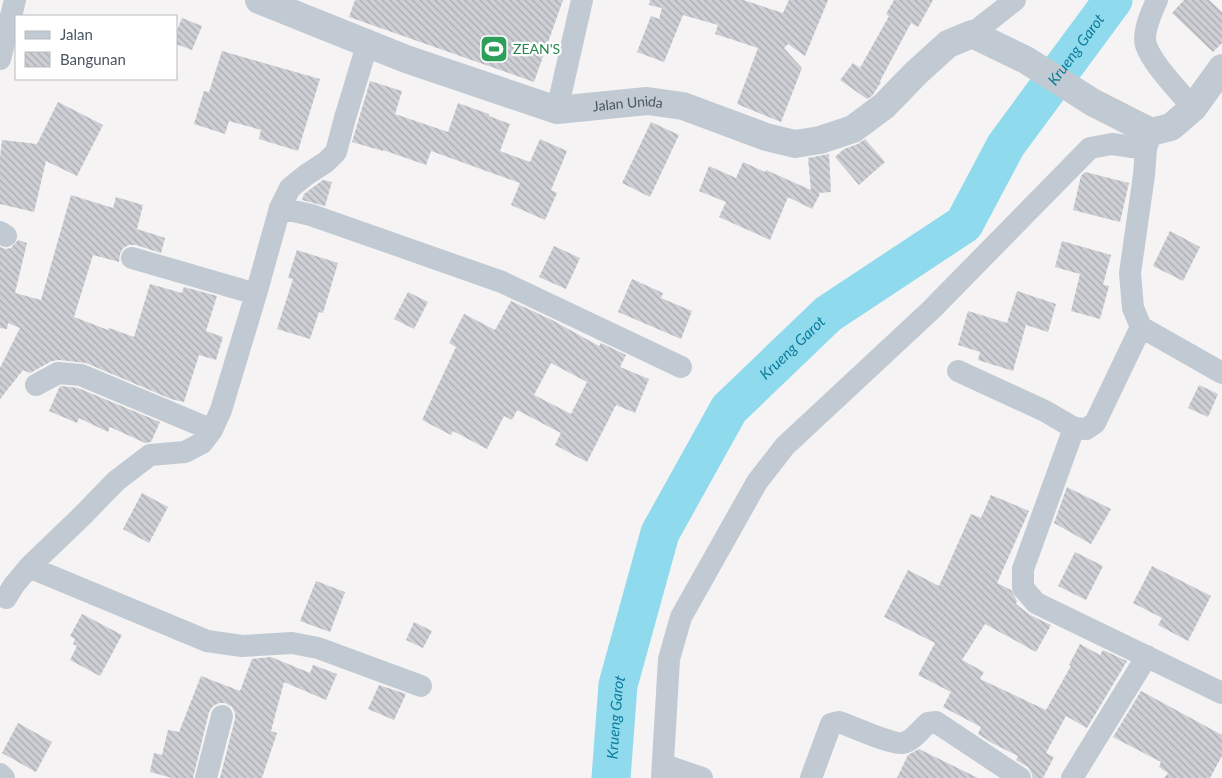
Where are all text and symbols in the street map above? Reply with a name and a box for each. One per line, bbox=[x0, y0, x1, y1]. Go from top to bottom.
water label: Krueng Garot bbox=[1043, 10, 1108, 88]
legend bbox=[15, 15, 178, 80]
text: Jalan bbox=[60, 25, 93, 43]
sports icon: ZEAN'S bbox=[479, 34, 509, 64]
place label: ZEAN'S bbox=[513, 40, 560, 57]
text: Bangunan bbox=[60, 50, 126, 68]
street label: Jalan Unida bbox=[592, 92, 664, 114]
water label: Krueng Garot bbox=[755, 311, 829, 383]
water label: Krueng Garot bbox=[602, 672, 628, 760]

